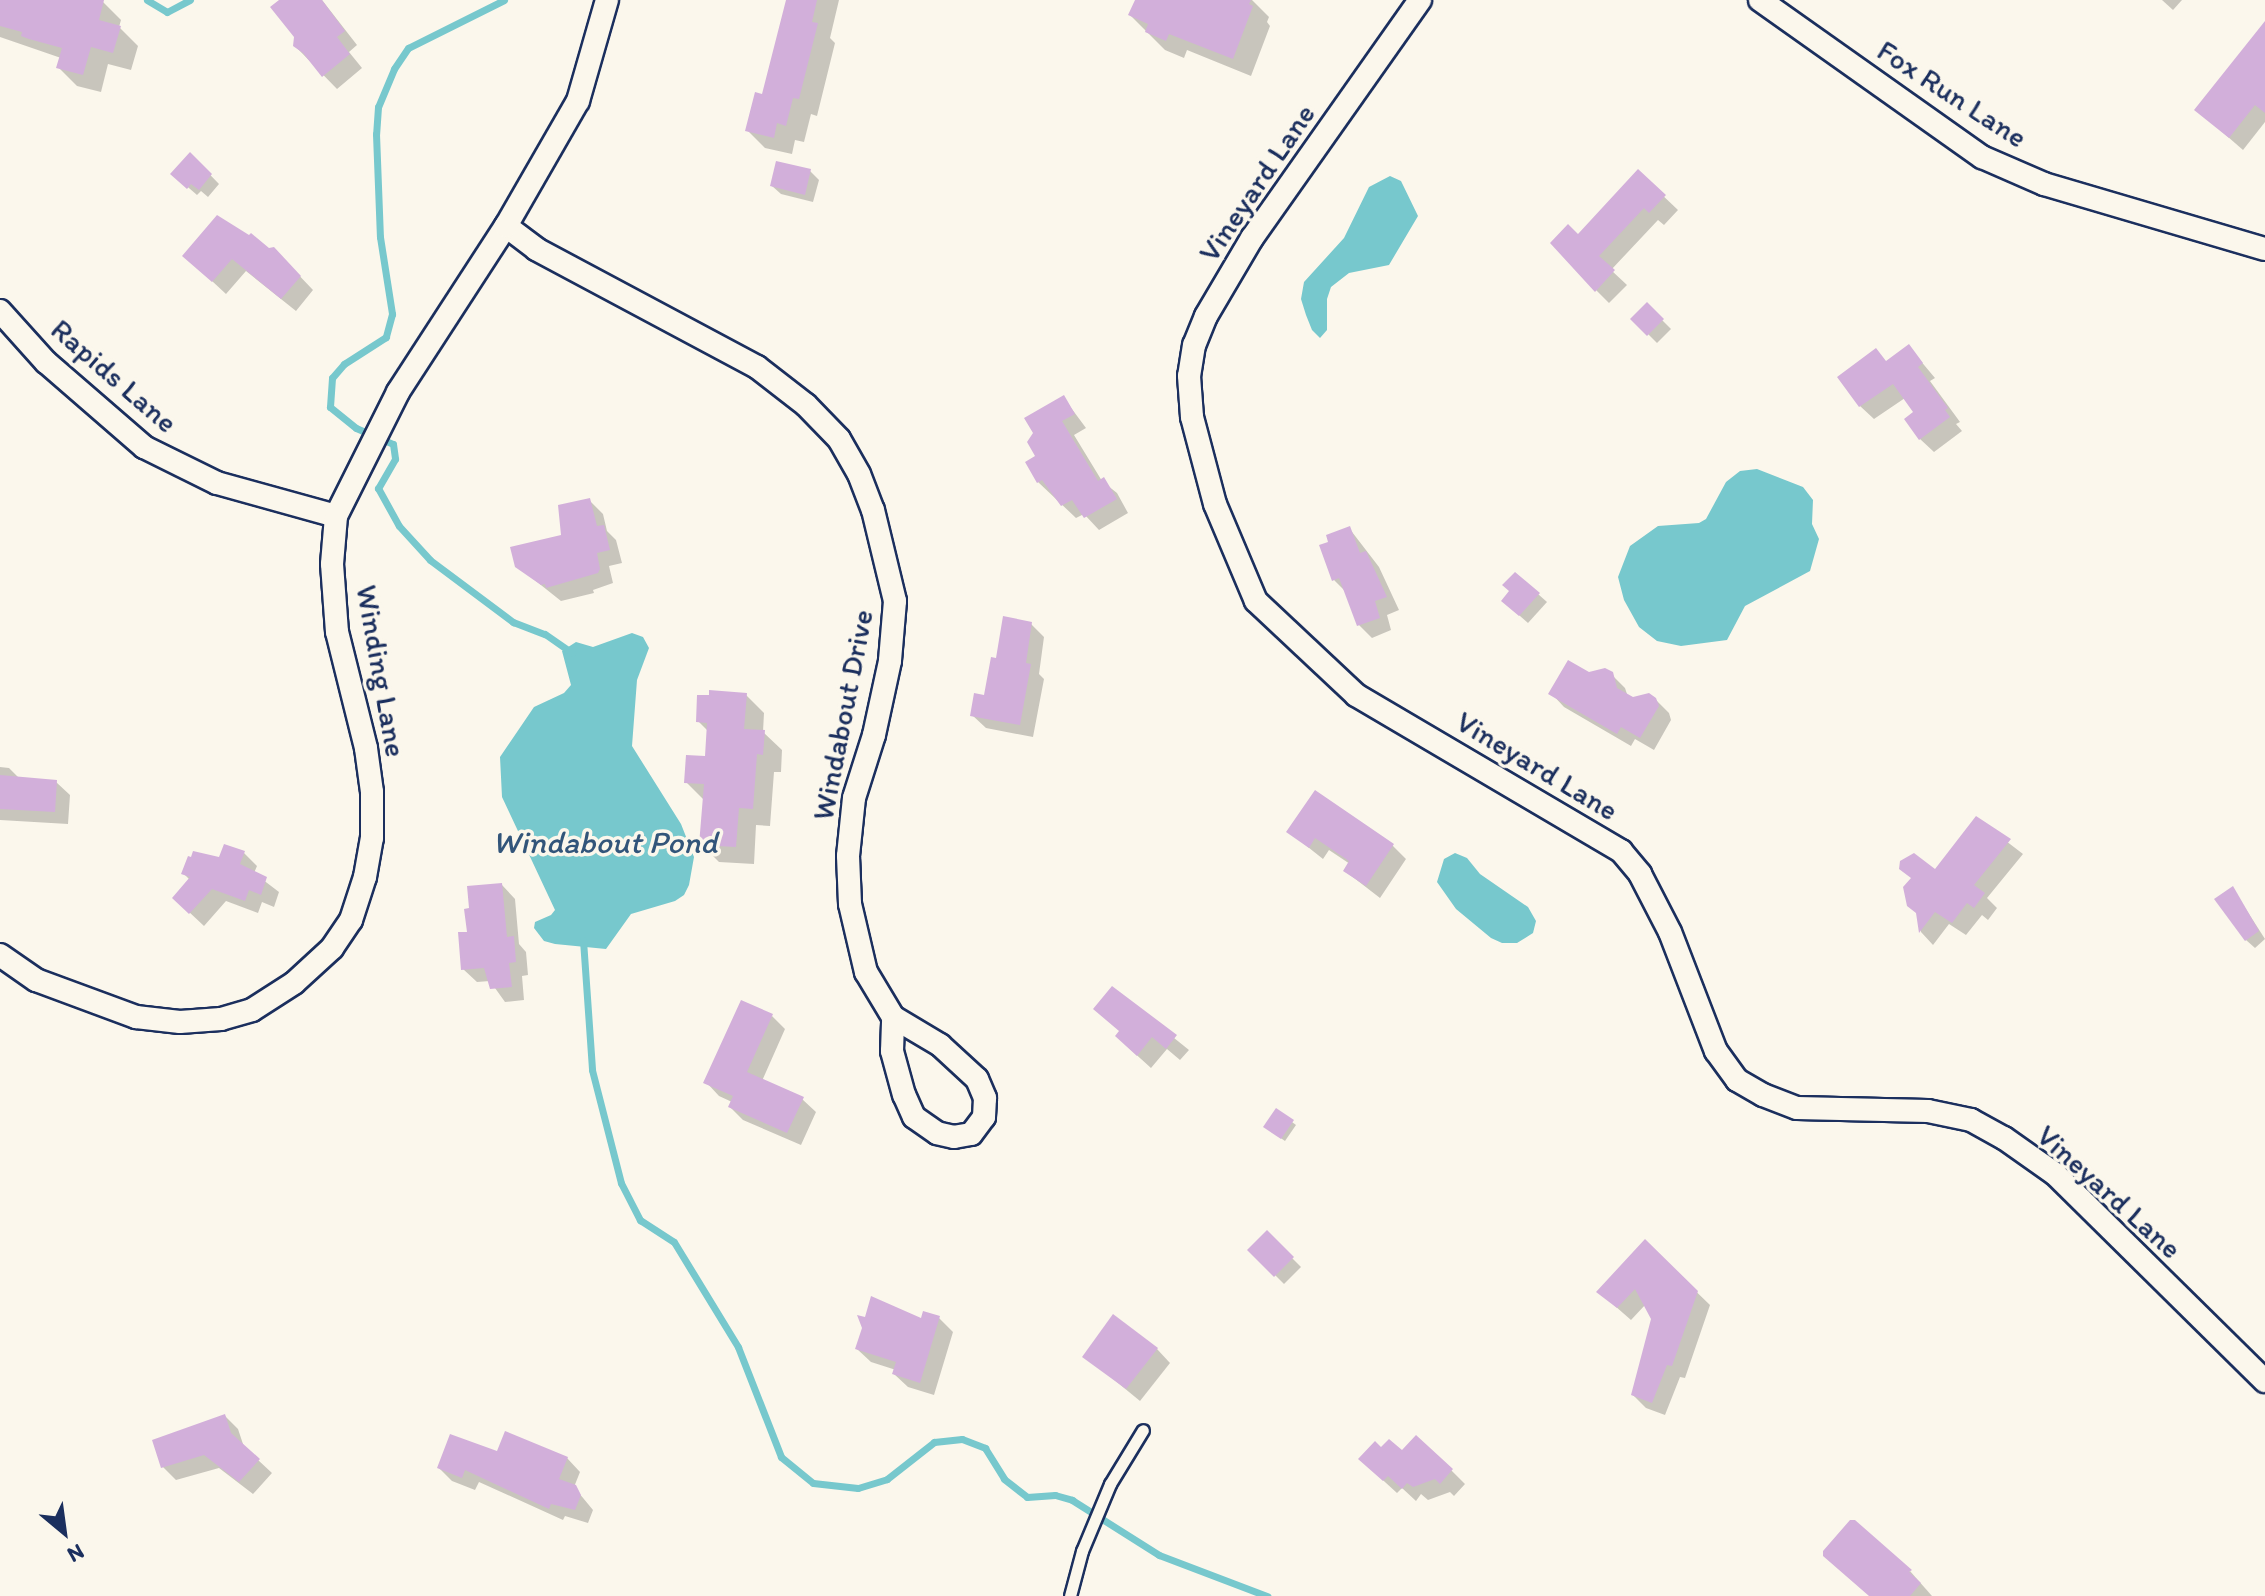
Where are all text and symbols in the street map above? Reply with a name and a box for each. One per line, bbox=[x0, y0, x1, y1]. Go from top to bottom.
street label: Fox Run Lane bbox=[1870, 32, 2034, 156]
street label: Vineyard Lane bbox=[1191, 97, 1323, 269]
street label: Rapids Lane bbox=[43, 311, 185, 441]
street label: Winding Lane bbox=[348, 582, 414, 760]
street label: Windabout Drive bbox=[805, 606, 881, 824]
street label: Vineyard Lane bbox=[1449, 703, 1625, 829]
water label: Windabout Pond bbox=[492, 823, 718, 861]
street label: Vineyard Lane bbox=[2029, 1117, 2189, 1267]
north arrow bbox=[24, 1492, 104, 1572]
text: N bbox=[63, 1538, 89, 1569]

